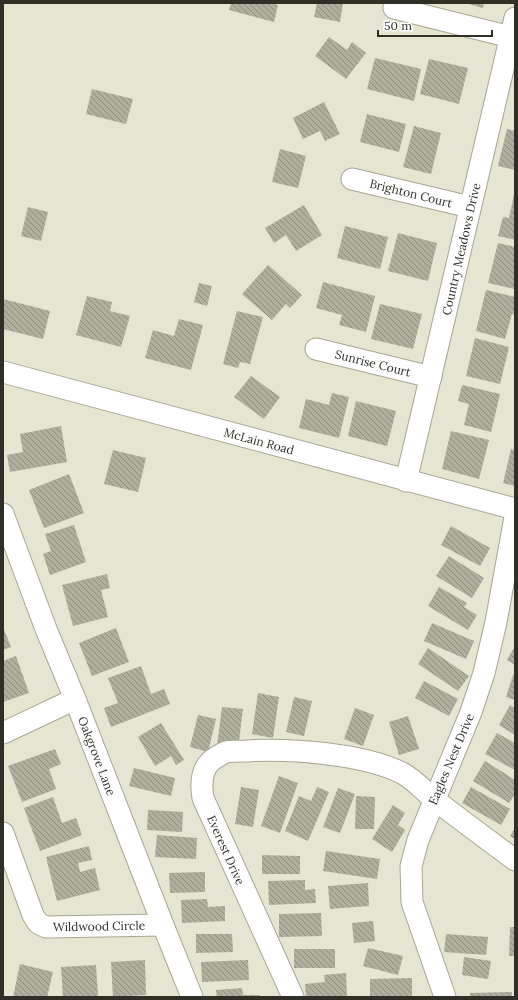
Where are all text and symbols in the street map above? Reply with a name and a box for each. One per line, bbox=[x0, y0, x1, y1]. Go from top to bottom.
scale bar bbox=[378, 12, 492, 38]
text: 50 m bbox=[384, 18, 412, 33]
street label: Brighton Court bbox=[368, 175, 454, 211]
street label: Country Meadows Drive bbox=[438, 181, 484, 317]
street label: Sunrise Court bbox=[334, 346, 413, 380]
street label: McLain Road bbox=[222, 424, 296, 458]
street label: Eagles Nest Drive bbox=[425, 711, 477, 807]
street label: Oakgrove Lane bbox=[75, 714, 119, 798]
street label: Everest Drive bbox=[204, 813, 248, 888]
street label: Wildwood Circle bbox=[53, 918, 146, 934]

